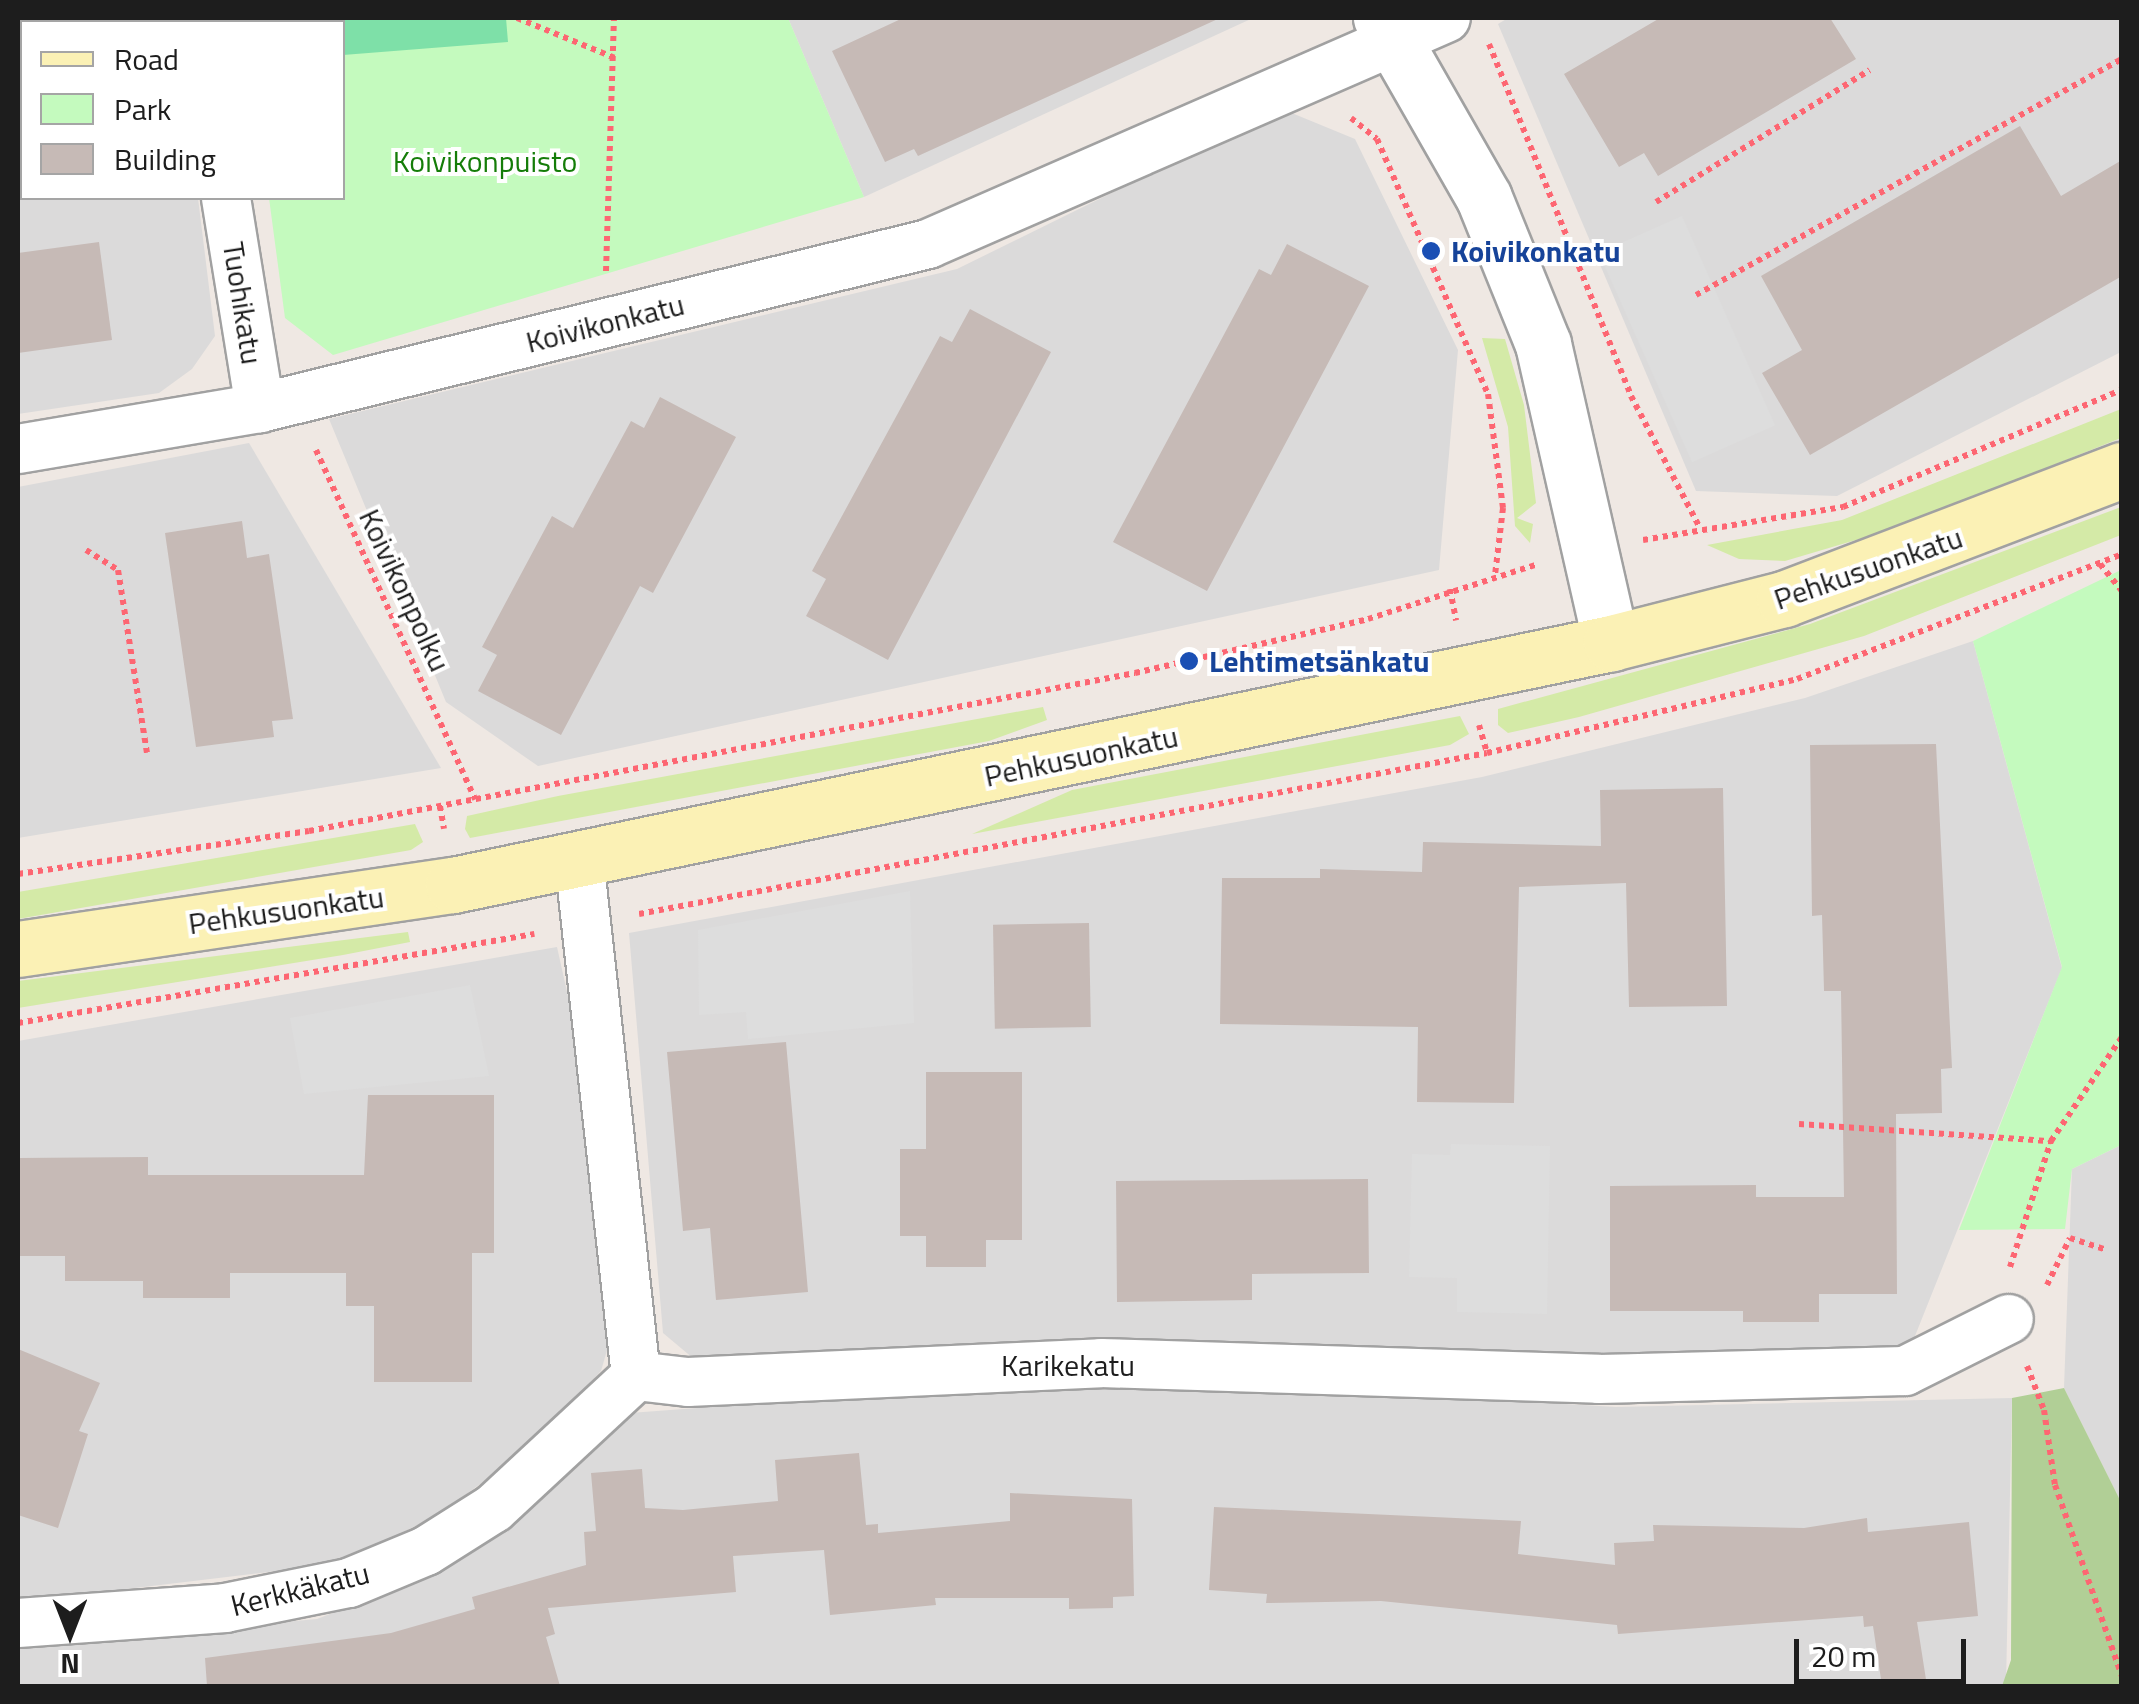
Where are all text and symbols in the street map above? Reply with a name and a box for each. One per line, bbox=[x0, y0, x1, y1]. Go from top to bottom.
legend bbox=[20, 20, 345, 200]
text: Road bbox=[114, 36, 179, 82]
text: Park bbox=[114, 86, 171, 132]
text: Building bbox=[114, 136, 216, 182]
park label: Koivikonpuisto bbox=[393, 143, 577, 179]
place label: Koivikonkatu bbox=[1451, 233, 1621, 269]
street label: Tuohikatu bbox=[216, 239, 270, 367]
marker: Koivikonkatu bbox=[1420, 240, 1442, 262]
street label: Koivikonkatu bbox=[522, 286, 688, 360]
street label: Koivikonpolku bbox=[352, 503, 458, 677]
street label: Pehkusuonkatu bbox=[1769, 519, 1967, 617]
place label: Lehtimetsänkatu bbox=[1209, 643, 1429, 679]
marker: Lehtimetsänkatu bbox=[1178, 650, 1200, 672]
street label: Pehkusuonkatu bbox=[981, 718, 1181, 794]
street label: Pehkusuonkatu bbox=[186, 878, 386, 942]
street label: Karikekatu bbox=[1001, 1347, 1135, 1383]
street label: Kerkkäkatu bbox=[227, 1554, 373, 1624]
north arrow bbox=[20, 1584, 120, 1684]
scale bar bbox=[1799, 1619, 1972, 1681]
text: 20 m bbox=[1811, 1633, 1876, 1679]
text: N bbox=[60, 1643, 80, 1686]

